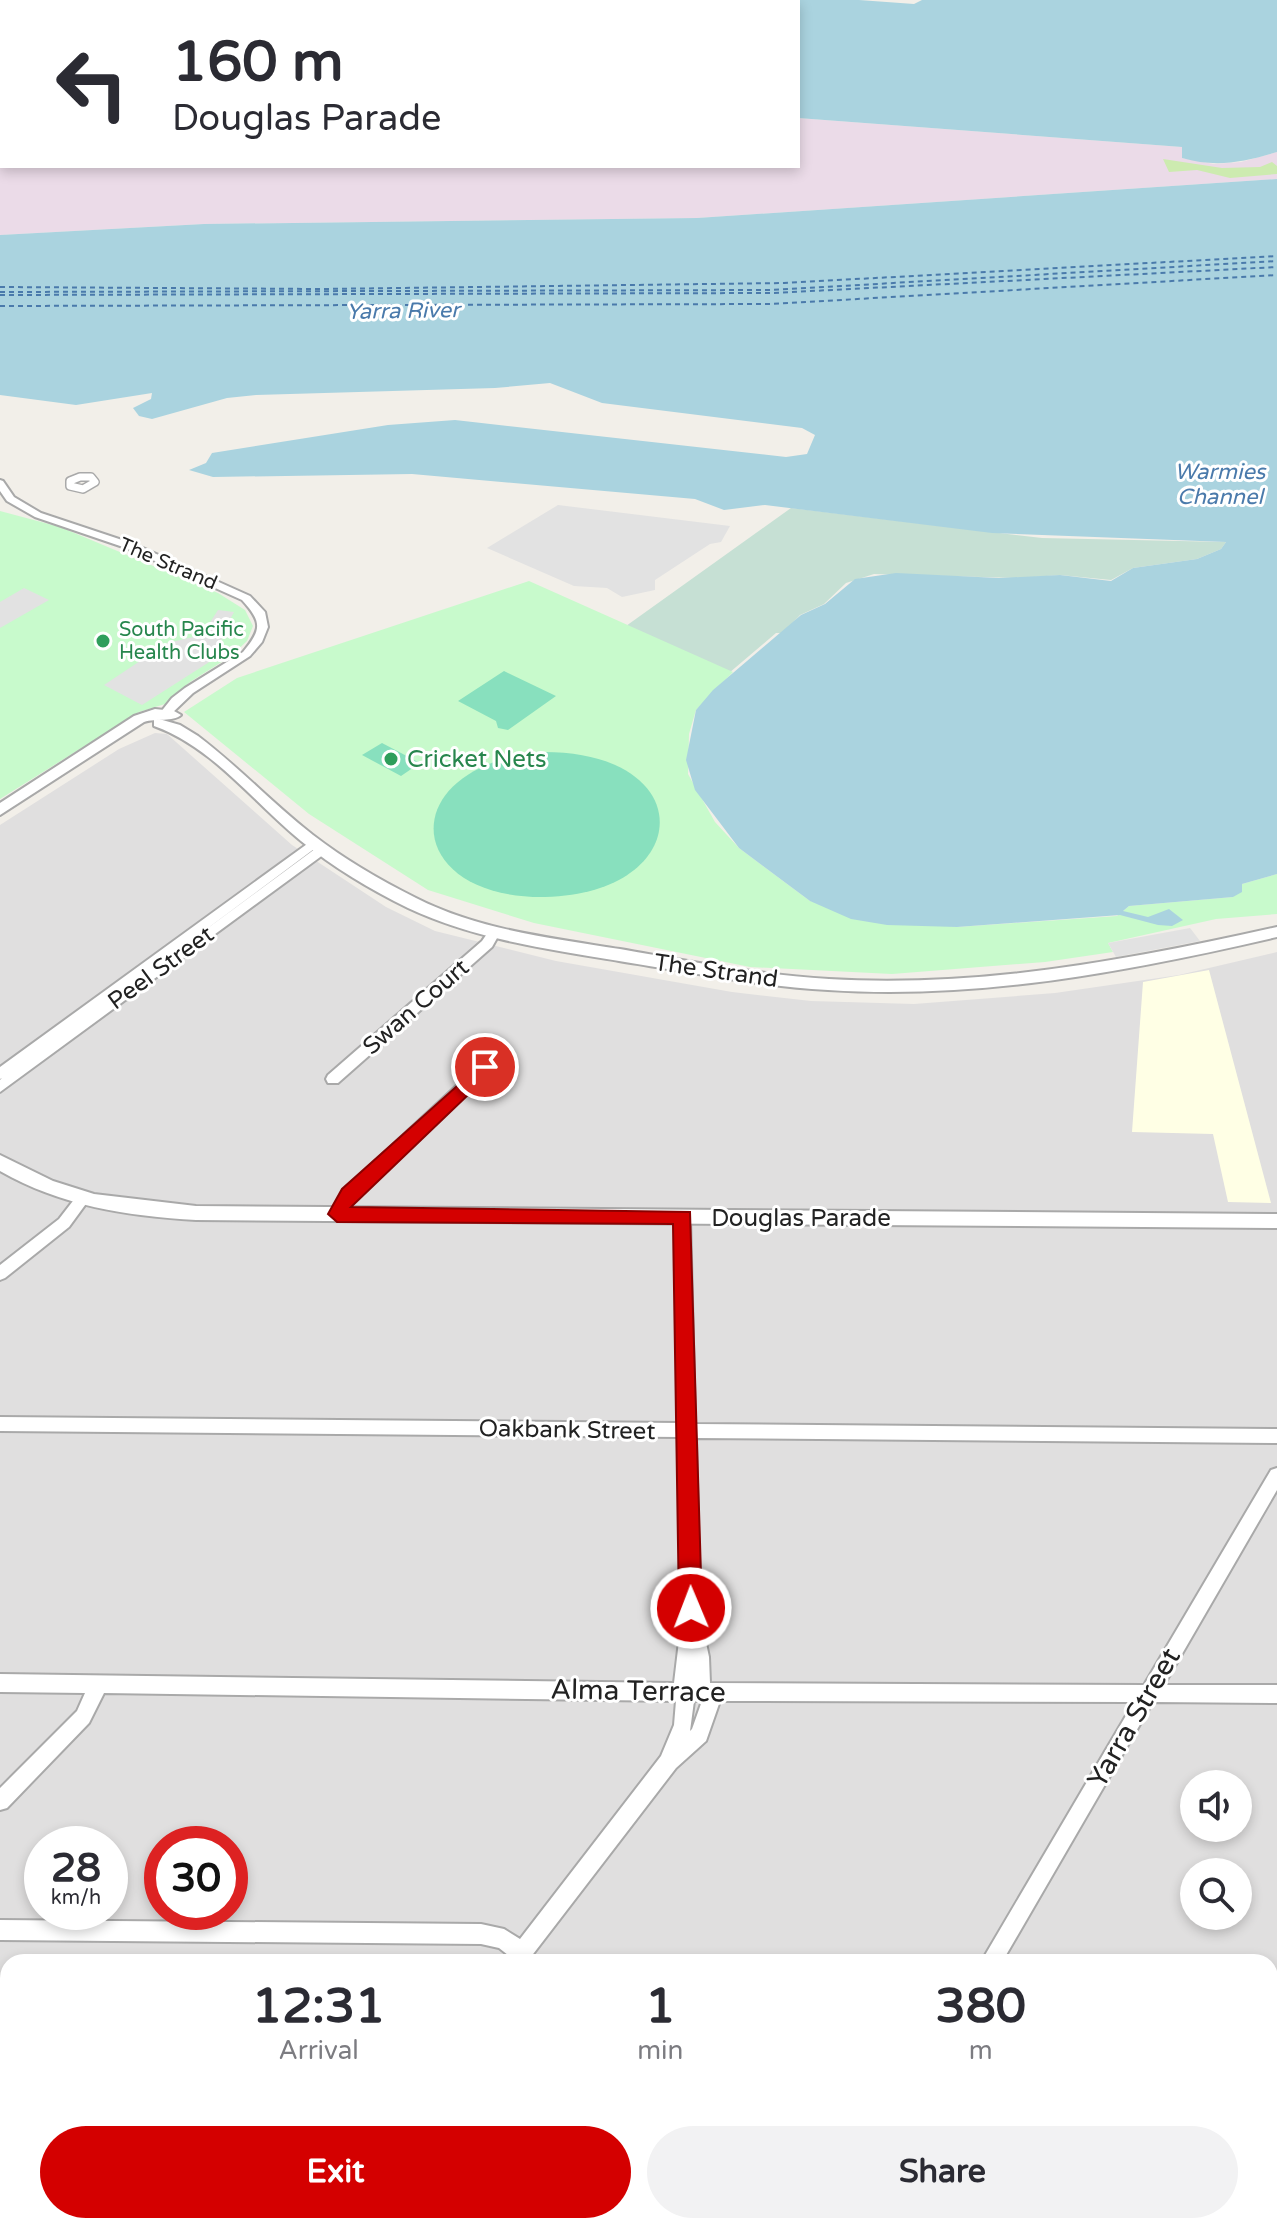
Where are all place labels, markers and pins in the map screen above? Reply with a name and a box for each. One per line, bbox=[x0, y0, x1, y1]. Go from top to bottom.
place label: South Pacific Health Clubs bbox=[119, 618, 244, 665]
marker: South Pacific Health Clubs bbox=[94, 632, 112, 650]
place label: Cricket Nets bbox=[407, 745, 547, 774]
marker: Cricket Nets bbox=[382, 750, 400, 768]
pin bbox=[451, 1033, 519, 1101]

